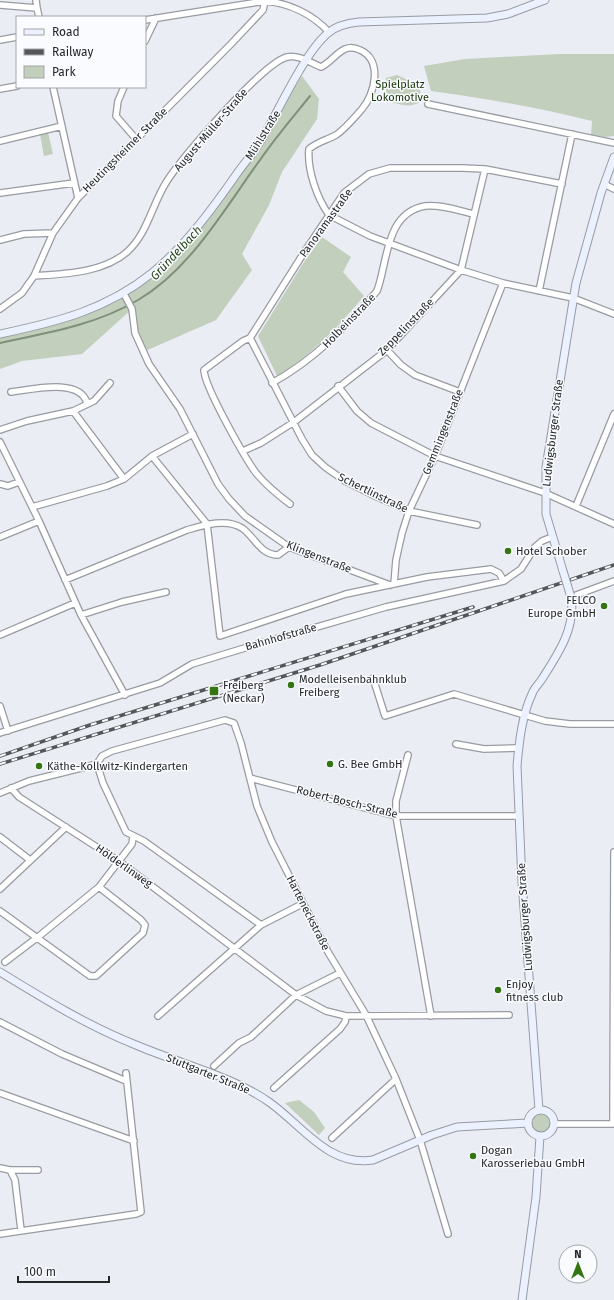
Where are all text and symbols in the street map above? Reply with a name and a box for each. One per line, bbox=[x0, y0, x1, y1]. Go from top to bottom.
legend bbox=[16, 16, 146, 88]
text: Road bbox=[52, 25, 80, 39]
text: Railway bbox=[52, 45, 93, 59]
text: Park bbox=[52, 65, 76, 79]
park label: Spielplatz Lokomotive bbox=[371, 78, 429, 104]
street label: August-Müller-Straße bbox=[172, 86, 250, 174]
street label: Heutingsheimer Straße bbox=[80, 105, 170, 195]
street label: Mühlstraße bbox=[243, 108, 283, 162]
street label: Panoramastraße bbox=[297, 186, 355, 260]
water label: Gründelbach bbox=[147, 223, 205, 283]
street label: Holbeinstraße bbox=[320, 291, 378, 351]
street label: Zeppelinstraße bbox=[375, 296, 437, 358]
street label: Ludwigsburger Straße bbox=[540, 379, 566, 487]
street label: Gemmingenstraße bbox=[420, 387, 466, 477]
street label: Schertlinstraße bbox=[336, 470, 410, 516]
street label: Klingenstraße bbox=[285, 538, 353, 576]
place label: Hotel Schober bbox=[516, 545, 587, 558]
marker: Hotel Schober bbox=[503, 546, 513, 556]
place label: FELCO Europe GmbH bbox=[528, 594, 596, 620]
marker: FELCO Europe GmbH bbox=[599, 601, 609, 611]
street label: Bahnhofstraße bbox=[244, 621, 318, 653]
place label: Modelleisenbahnklub Freiberg bbox=[299, 673, 407, 699]
place label: Freiberg (Neckar) bbox=[223, 679, 265, 705]
marker: Modelleisenbahnklub Freiberg bbox=[286, 680, 296, 690]
marker: Freiberg (Neckar) bbox=[208, 685, 220, 697]
place label: G. Bee GmbH bbox=[338, 758, 402, 771]
marker: G. Bee GmbH bbox=[325, 759, 335, 769]
place label: Käthe-Kollwitz-Kindergarten bbox=[47, 760, 188, 773]
marker: Käthe-Kollwitz-Kindergarten bbox=[34, 761, 44, 771]
street label: Robert-Bosch-Straße bbox=[295, 783, 399, 821]
street label: Hölderlinweg bbox=[93, 842, 155, 890]
street label: Ludwigsburger Straße bbox=[515, 863, 535, 971]
street label: Harteneckstraße bbox=[284, 873, 332, 953]
place label: Enjoy fitness club bbox=[506, 978, 563, 1004]
marker: Enjoy fitness club bbox=[493, 985, 503, 995]
street label: Stuttgarter Straße bbox=[164, 1051, 252, 1097]
place label: Dogan Karosseriebau GmbH bbox=[481, 1144, 585, 1170]
marker: Dogan Karosseriebau GmbH bbox=[468, 1151, 478, 1161]
north arrow bbox=[558, 1244, 598, 1284]
text: N bbox=[574, 1248, 582, 1261]
scale bar bbox=[18, 1258, 109, 1284]
text: 100 m bbox=[24, 1265, 56, 1279]

